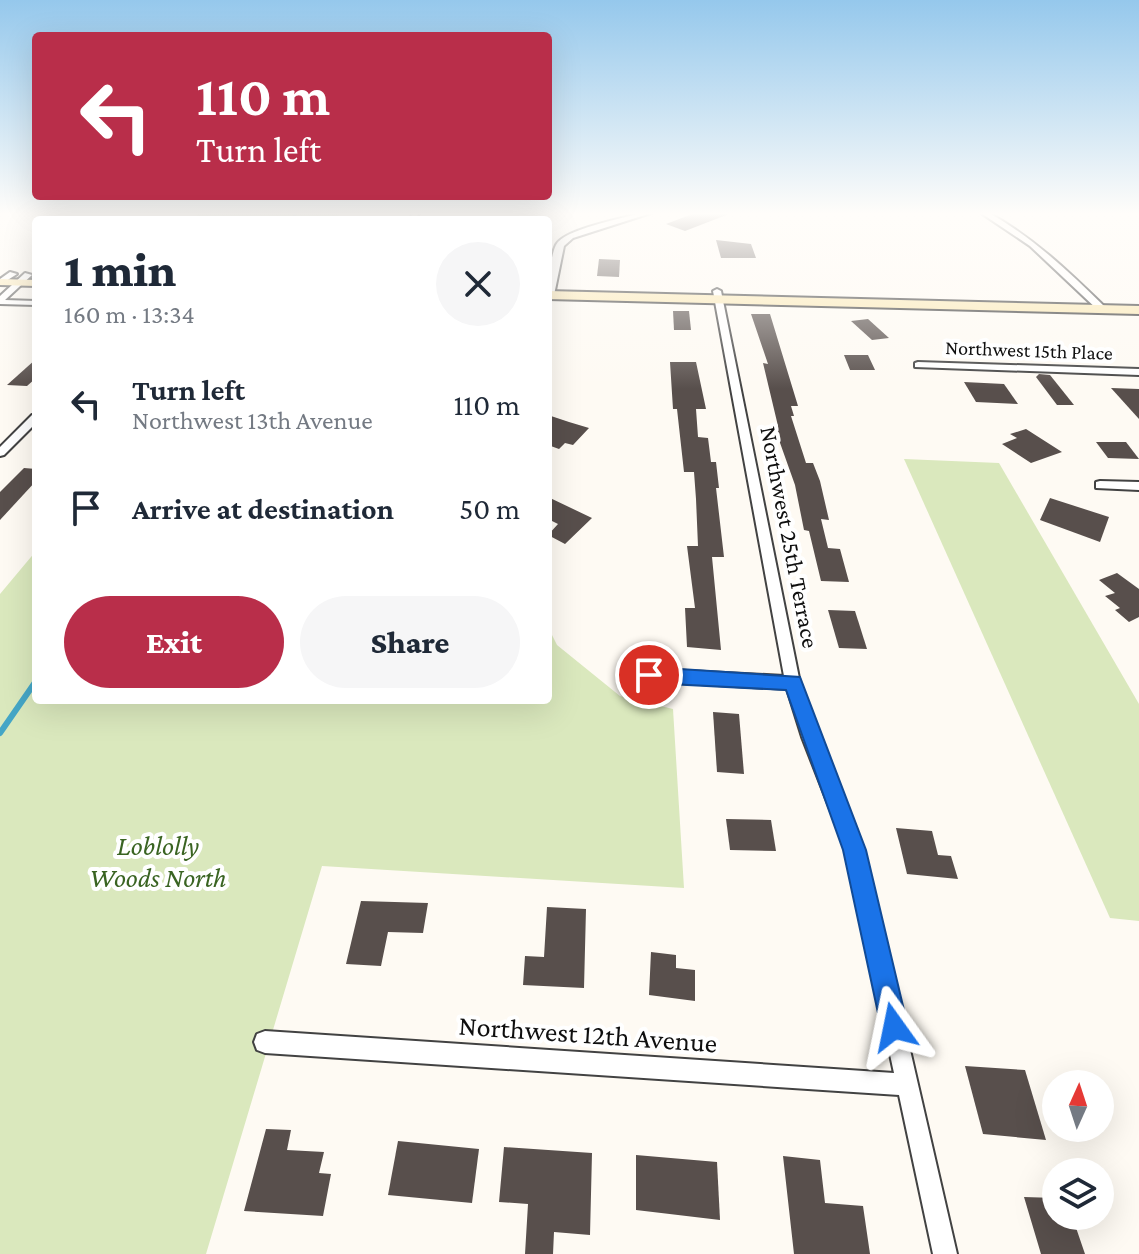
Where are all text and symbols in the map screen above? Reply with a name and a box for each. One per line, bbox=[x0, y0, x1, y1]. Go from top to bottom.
icon: left bbox=[64, 64, 168, 168]
text: 110 m bbox=[196, 65, 330, 127]
text: Turn left bbox=[196, 130, 321, 170]
button: close bbox=[436, 242, 520, 326]
text: 1 min bbox=[64, 243, 176, 296]
text: 160 m · 13:34 bbox=[64, 300, 195, 329]
street label: Northwest 15th Place bbox=[945, 336, 1113, 364]
text: Turn left bbox=[132, 373, 245, 406]
icon: left bbox=[64, 382, 108, 426]
text: 110 m bbox=[453, 388, 520, 421]
text: Northwest 13th Avenue bbox=[132, 406, 373, 435]
street label: Northwest 25th Terrace bbox=[755, 424, 825, 650]
icon: arrive bbox=[64, 486, 108, 530]
text: Arrive at destination bbox=[132, 492, 394, 525]
text: 50 m bbox=[459, 492, 520, 525]
button: Exit bbox=[64, 596, 284, 688]
button: Share bbox=[300, 596, 520, 688]
pin bbox=[615, 641, 683, 709]
icon: arrive bbox=[627, 653, 671, 697]
park label: Loblolly Woods North bbox=[89, 830, 227, 893]
position arrow bbox=[852, 985, 936, 1069]
street label: Northwest 12th Avenue bbox=[458, 1009, 718, 1059]
north arrow bbox=[1042, 1070, 1114, 1142]
map controls bbox=[1042, 1070, 1114, 1230]
button: layers bbox=[1042, 1158, 1114, 1230]

